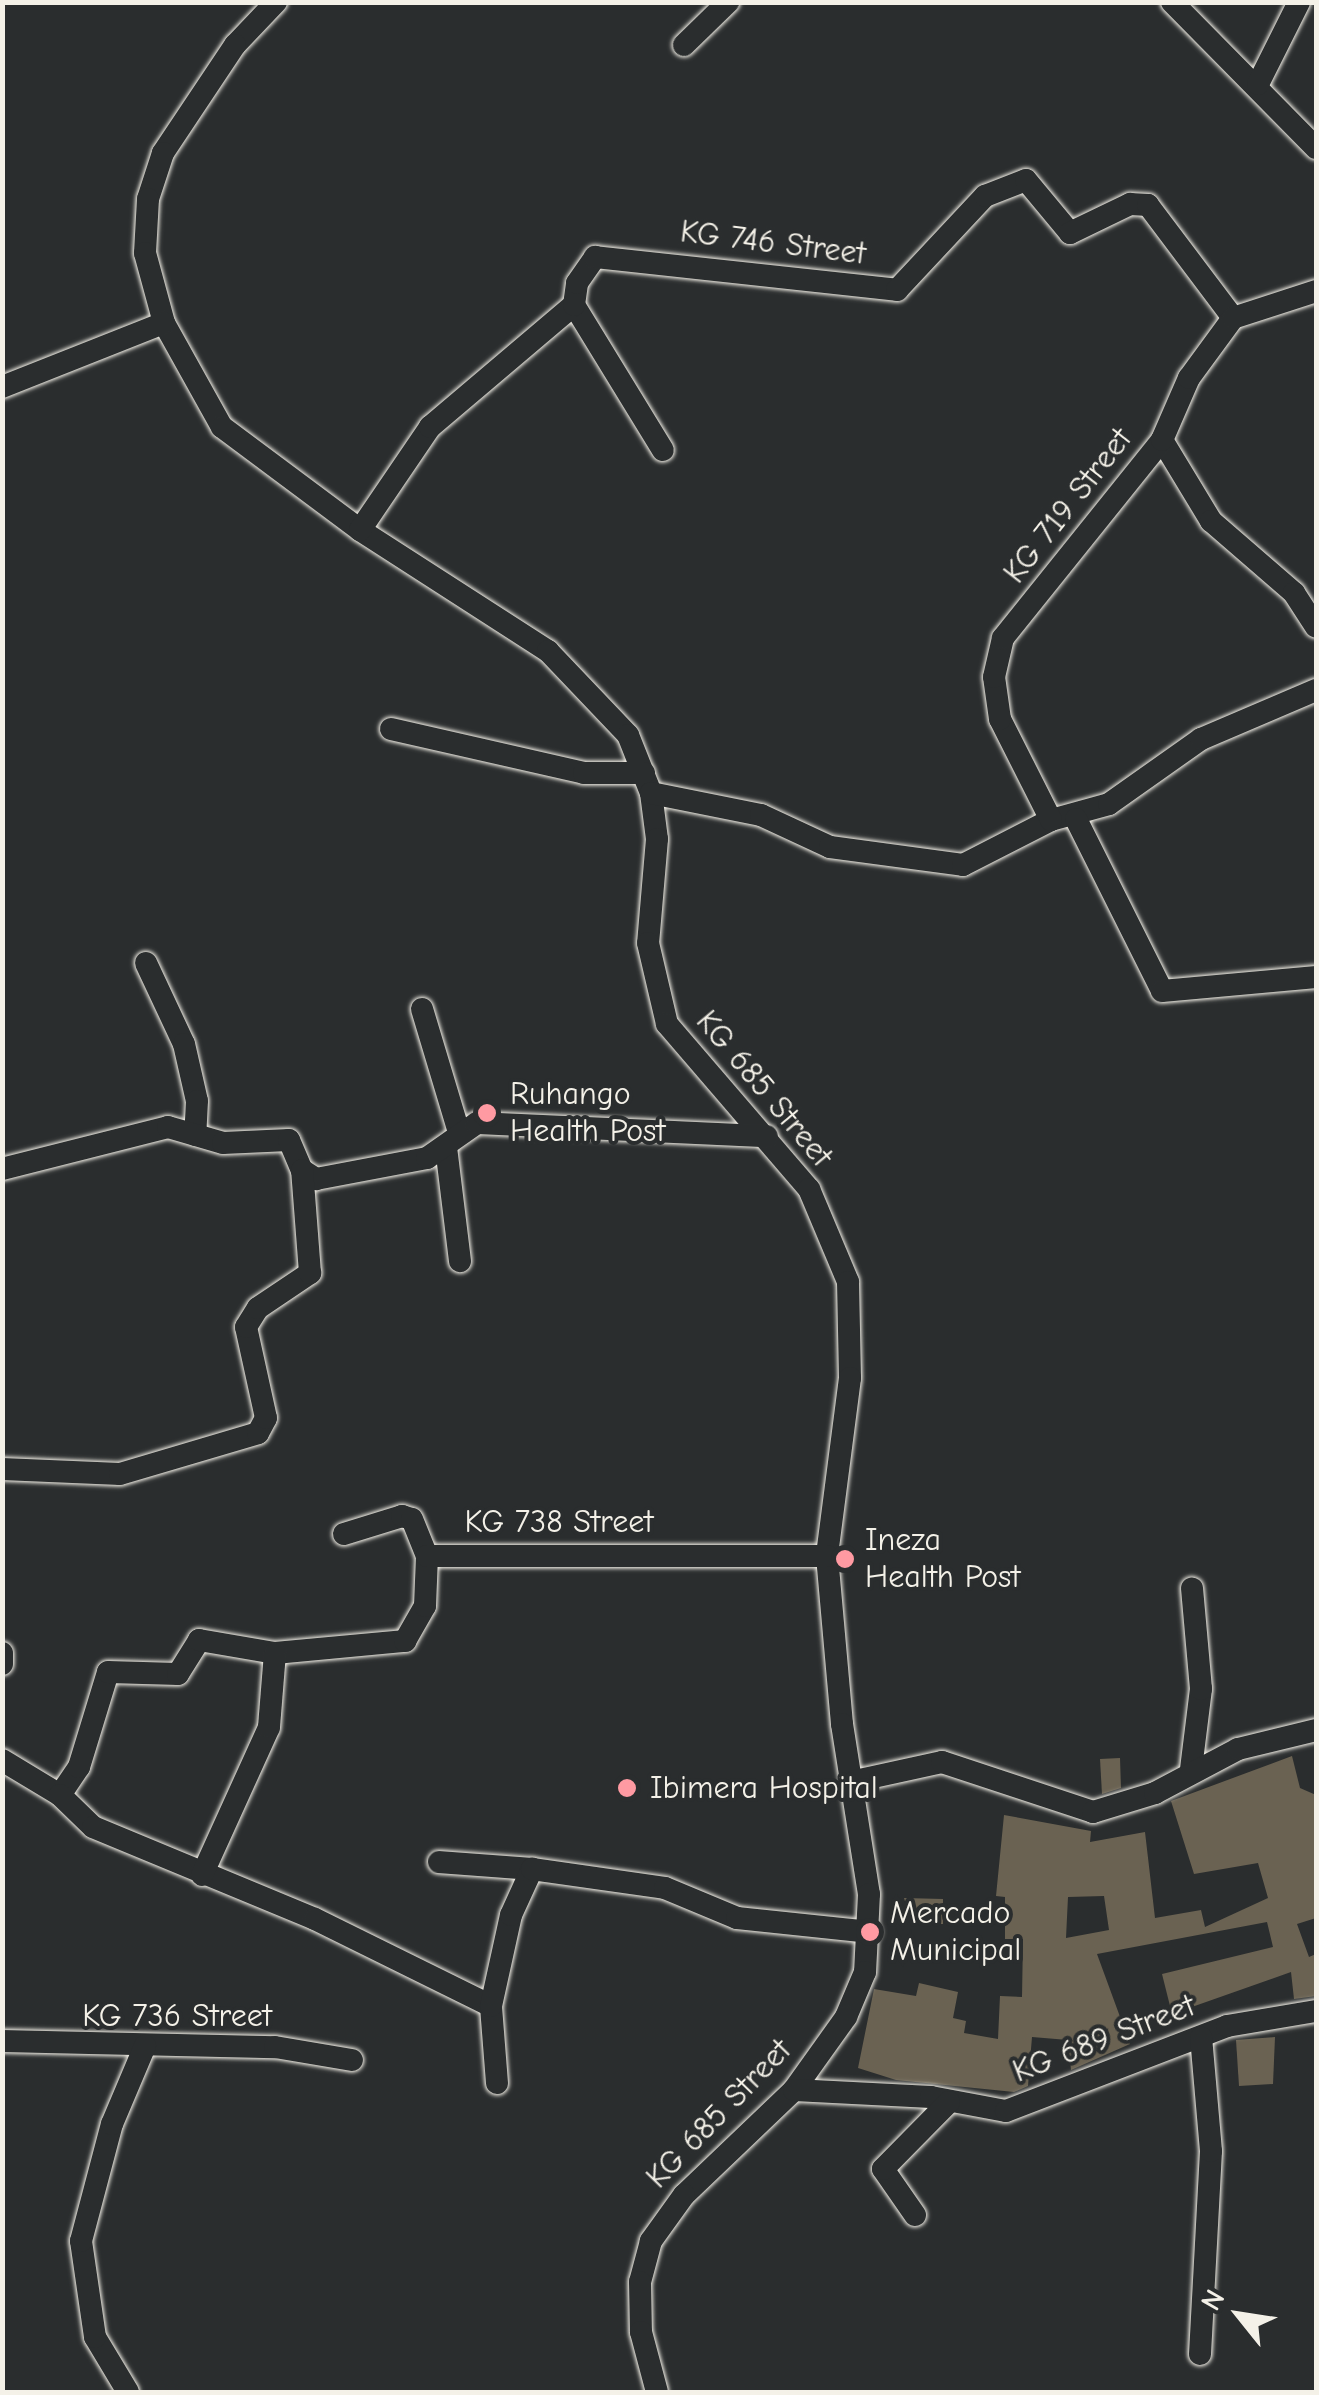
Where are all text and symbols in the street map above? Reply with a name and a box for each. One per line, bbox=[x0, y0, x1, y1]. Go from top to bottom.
street label: KG 746 Street bbox=[678, 213, 868, 273]
street label: KG 719 Street bbox=[996, 421, 1140, 591]
street label: KG 685 Street bbox=[688, 1003, 840, 1175]
place label: Ruhango Health Post bbox=[510, 1076, 665, 1151]
marker: Ruhango Health Post bbox=[474, 1100, 500, 1126]
street label: KG 738 Street bbox=[465, 1503, 653, 1541]
place label: Ineza Health Post bbox=[865, 1522, 1020, 1597]
marker: Ineza Health Post bbox=[834, 1548, 856, 1570]
place label: Ibimera Hospital bbox=[650, 1769, 878, 1807]
marker: Ibimera Hospital bbox=[614, 1775, 640, 1801]
place label: Mercado Municipal bbox=[890, 1895, 1021, 1970]
marker: Mercado Municipal bbox=[859, 1921, 881, 1943]
street label: KG 689 Street bbox=[1008, 1987, 1200, 2091]
street label: KG 736 Street bbox=[82, 1997, 272, 2035]
street label: KG 685 Street bbox=[638, 2032, 800, 2196]
north arrow bbox=[1189, 2265, 1289, 2365]
text: N bbox=[1195, 2284, 1231, 2316]

